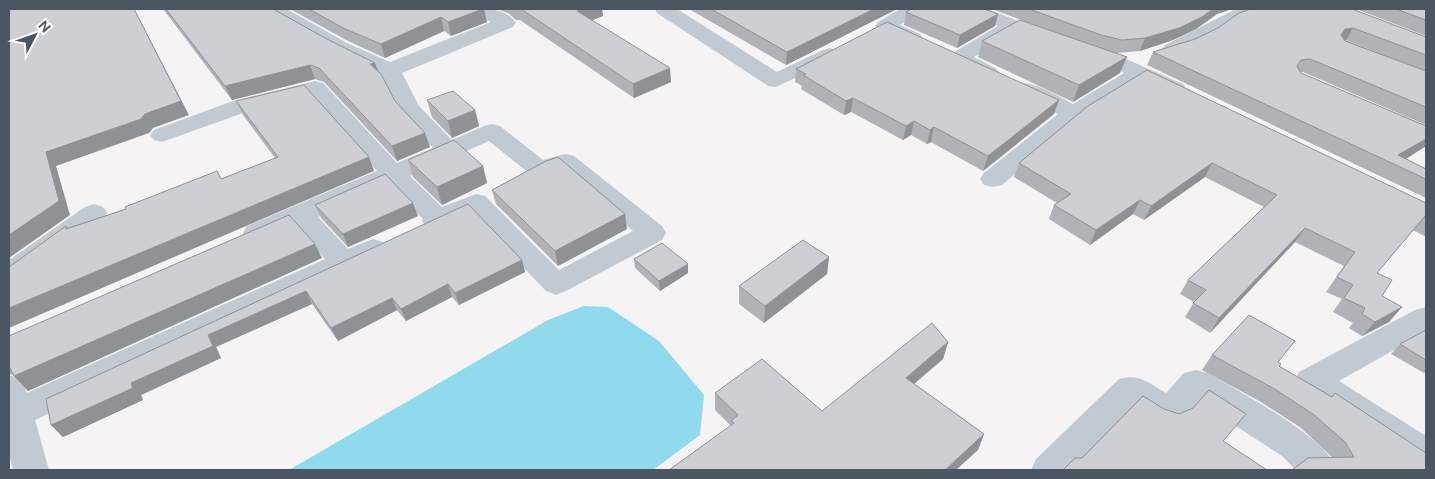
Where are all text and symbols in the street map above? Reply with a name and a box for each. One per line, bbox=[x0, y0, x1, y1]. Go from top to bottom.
north arrow bbox=[10, 10, 60, 60]
text: N bbox=[35, 17, 54, 36]

